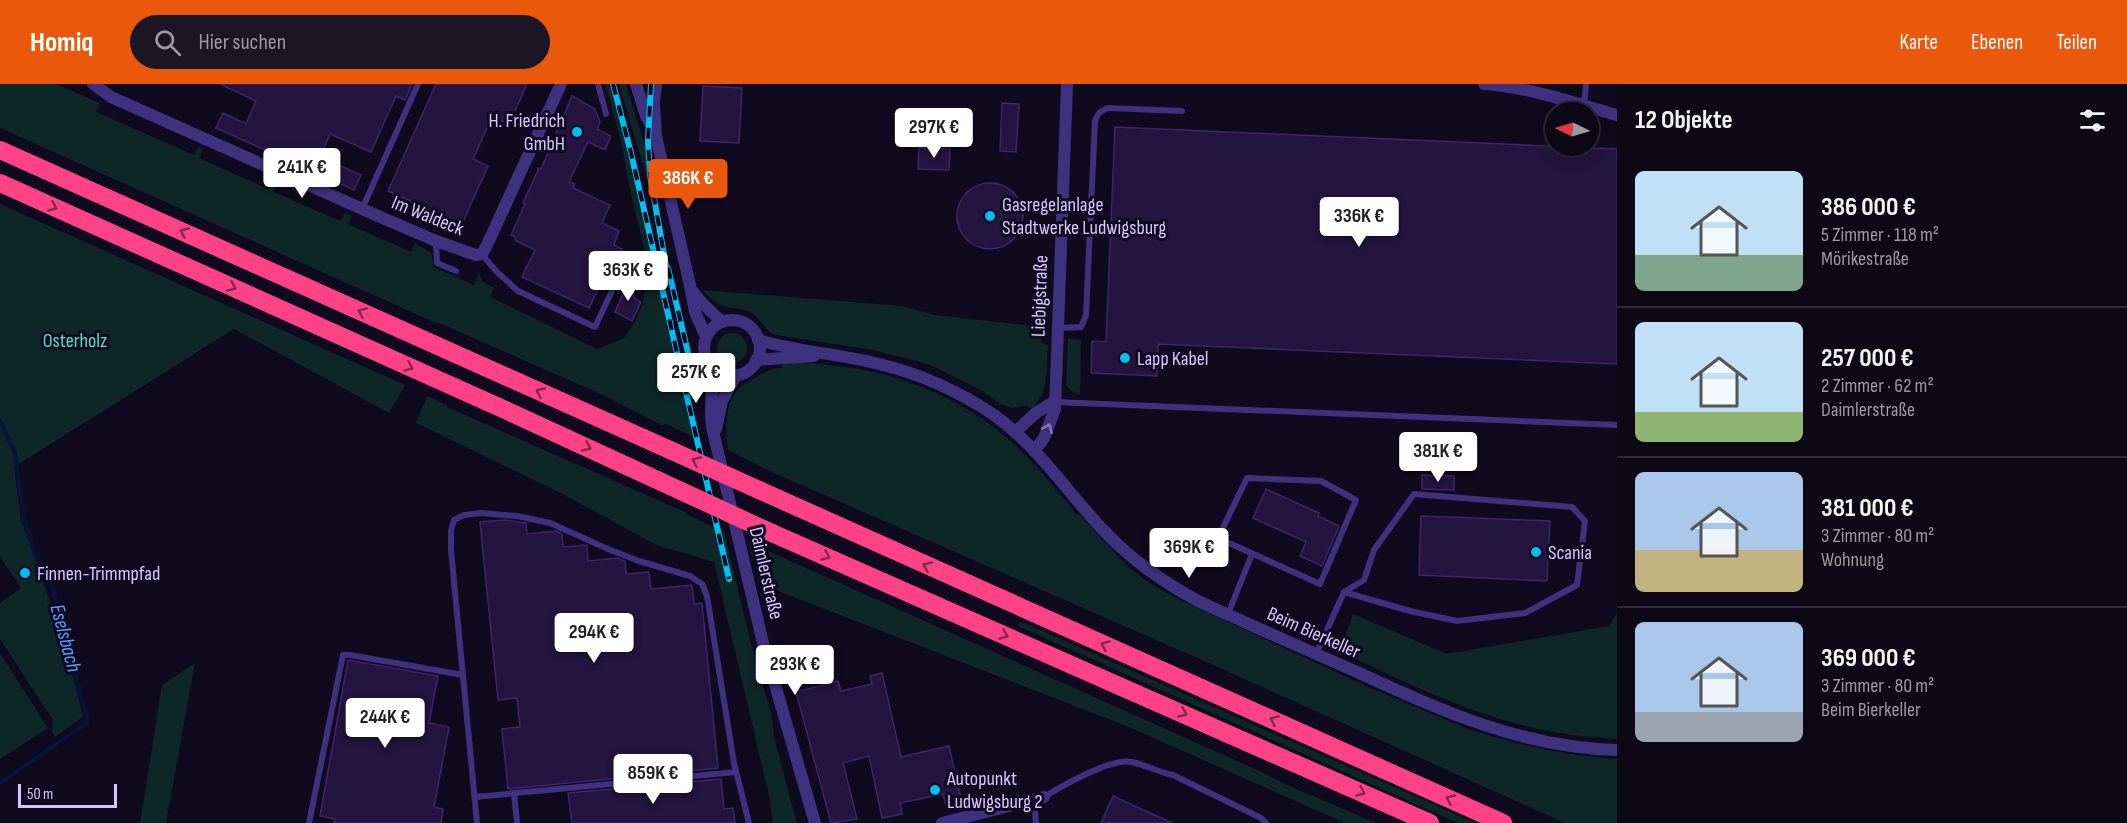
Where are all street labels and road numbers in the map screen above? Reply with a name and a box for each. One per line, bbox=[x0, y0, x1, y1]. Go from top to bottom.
street label: Im Waldeck bbox=[388, 191, 468, 241]
street label: Liebigstraße bbox=[1027, 255, 1053, 337]
street label: Daimlerstraße bbox=[744, 525, 788, 622]
street label: Beim Bierkeller bbox=[1263, 602, 1364, 664]

